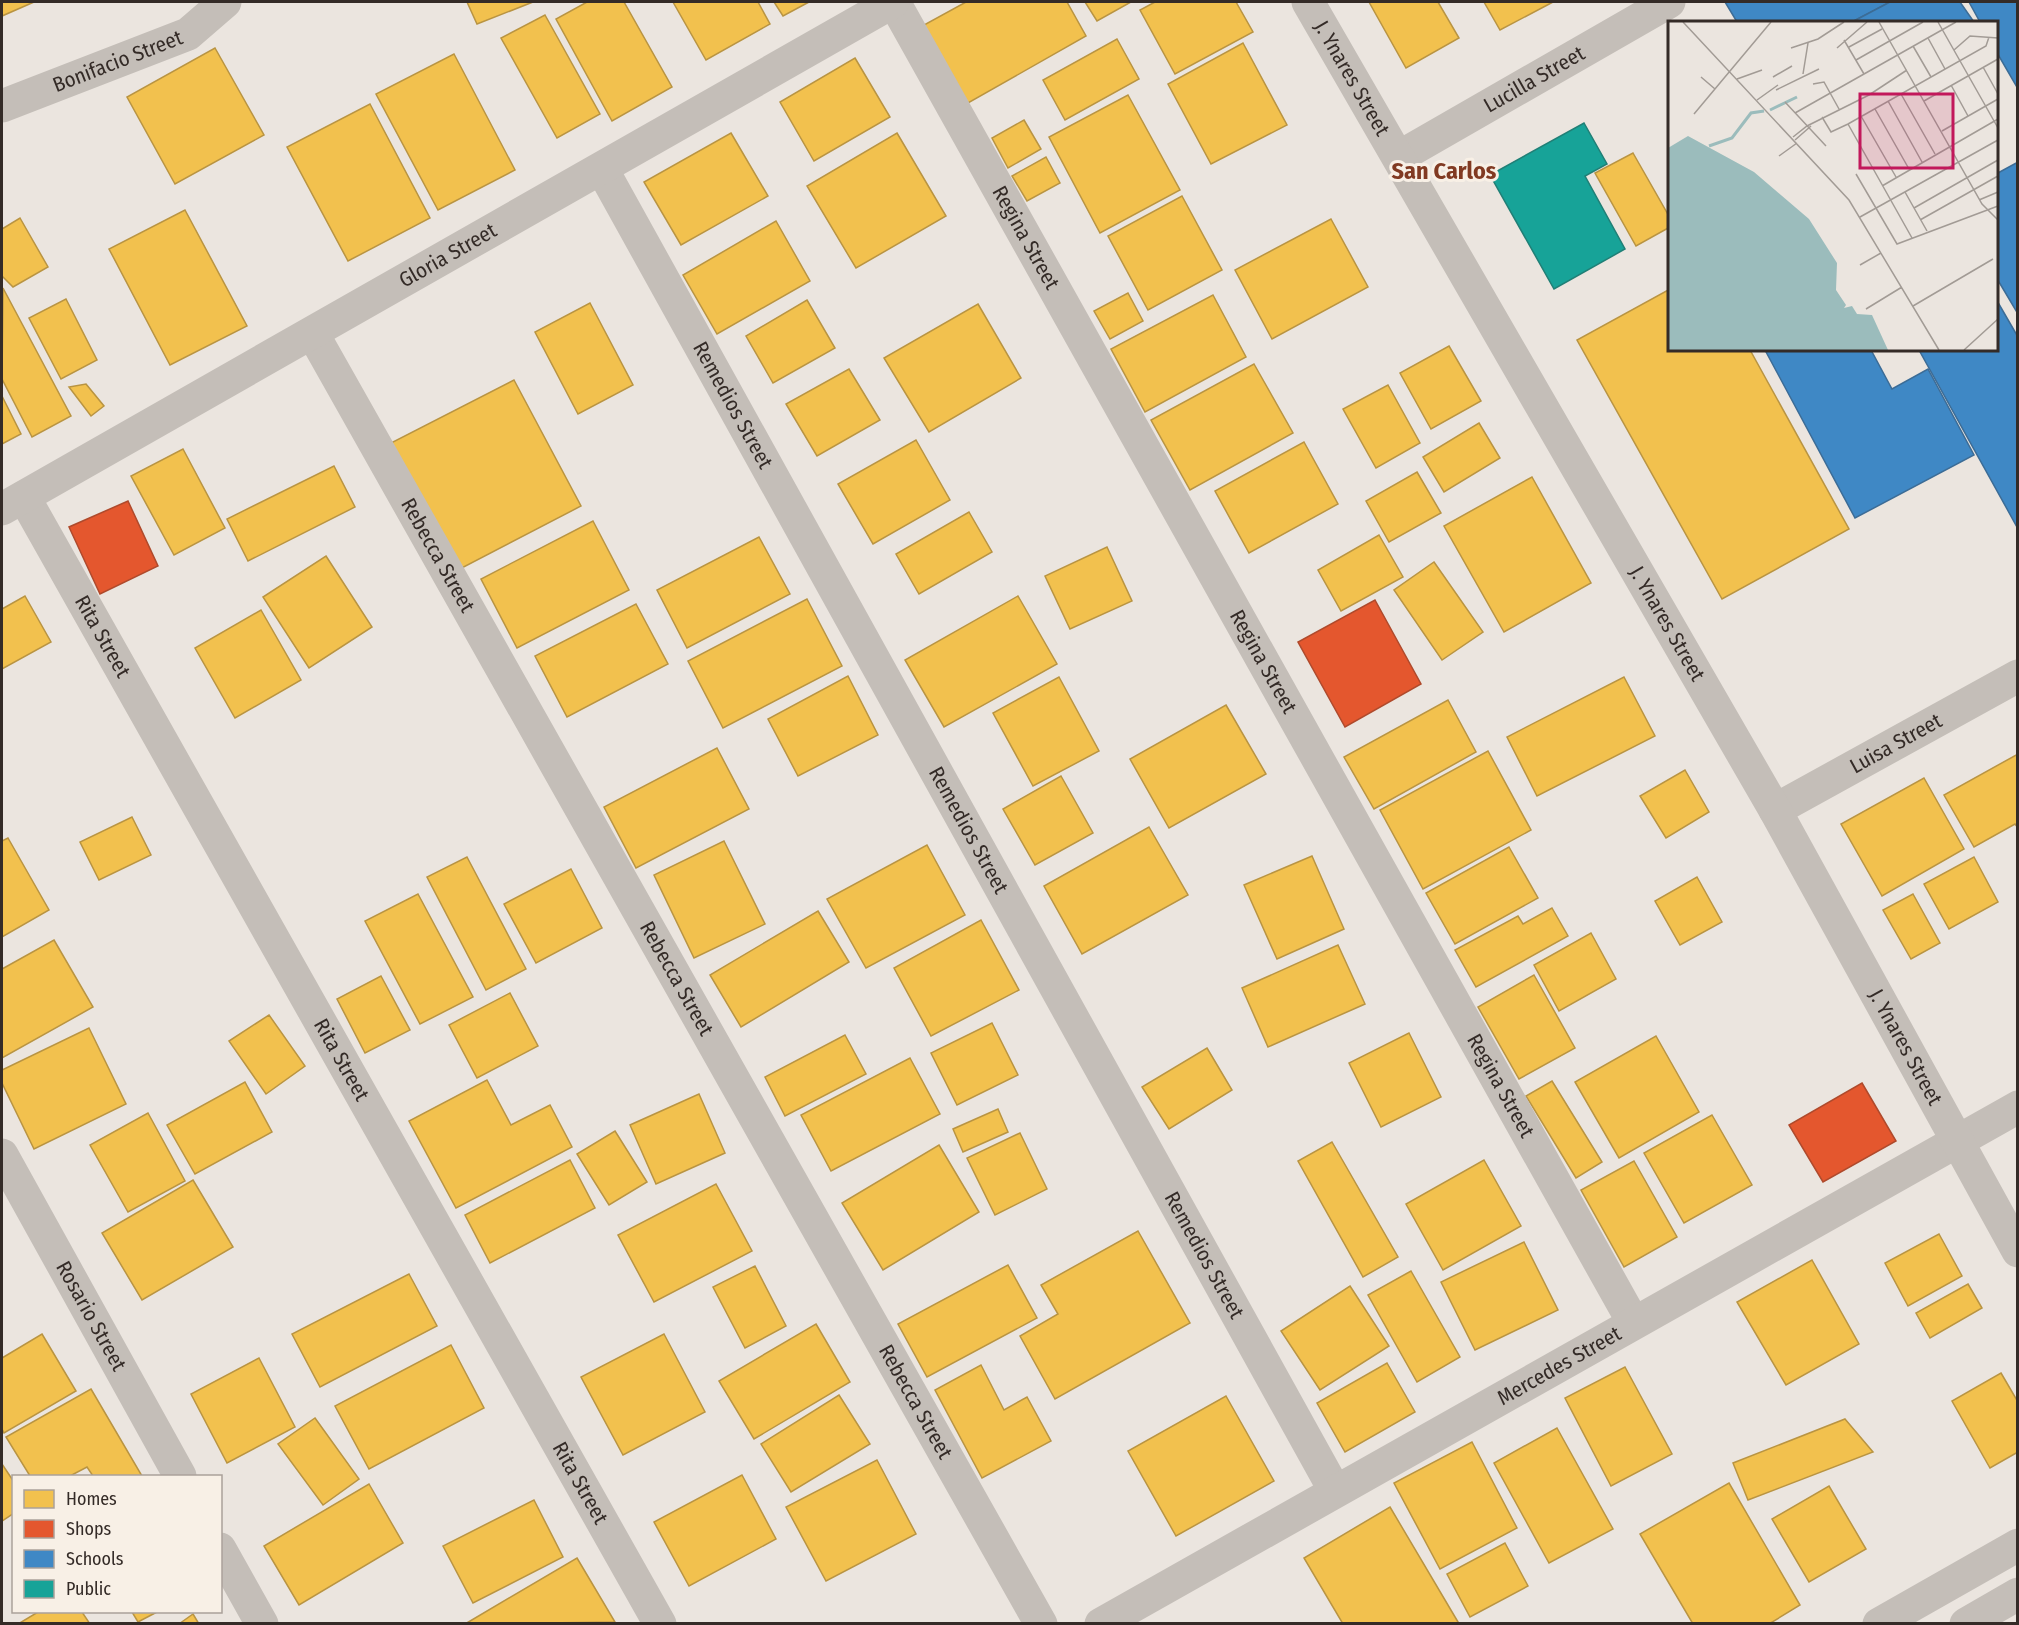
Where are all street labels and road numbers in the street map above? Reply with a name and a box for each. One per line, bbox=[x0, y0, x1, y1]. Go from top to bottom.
street label: J. Ynares Street bbox=[1309, 16, 1396, 140]
street label: Bonifacio Street bbox=[49, 24, 186, 98]
street label: Lucilla Street bbox=[1479, 40, 1590, 119]
street label: Regina Street bbox=[987, 181, 1065, 294]
street label: Gloria Street bbox=[394, 217, 501, 293]
street label: Remedios Street bbox=[687, 337, 779, 473]
street label: Rebecca Street bbox=[395, 493, 481, 617]
street label: J. Ynares Street bbox=[1624, 561, 1711, 686]
street label: Rita Street bbox=[69, 591, 136, 682]
street label: Regina Street bbox=[1224, 605, 1303, 718]
street label: Luisa Street bbox=[1845, 708, 1946, 779]
street label: Remedios Street bbox=[923, 762, 1014, 898]
street label: Rebecca Street bbox=[634, 917, 719, 1040]
street label: J. Ynares Street bbox=[1863, 985, 1948, 1110]
street label: Rita Street bbox=[308, 1014, 375, 1105]
street label: Regina Street bbox=[1461, 1029, 1540, 1142]
street label: Remedios Street bbox=[1159, 1187, 1250, 1323]
street label: Rosario Street bbox=[50, 1256, 132, 1376]
street label: Mercedes Street bbox=[1493, 1320, 1626, 1411]
street label: Rebecca Street bbox=[873, 1340, 958, 1464]
street label: Rita Street bbox=[547, 1437, 614, 1529]

